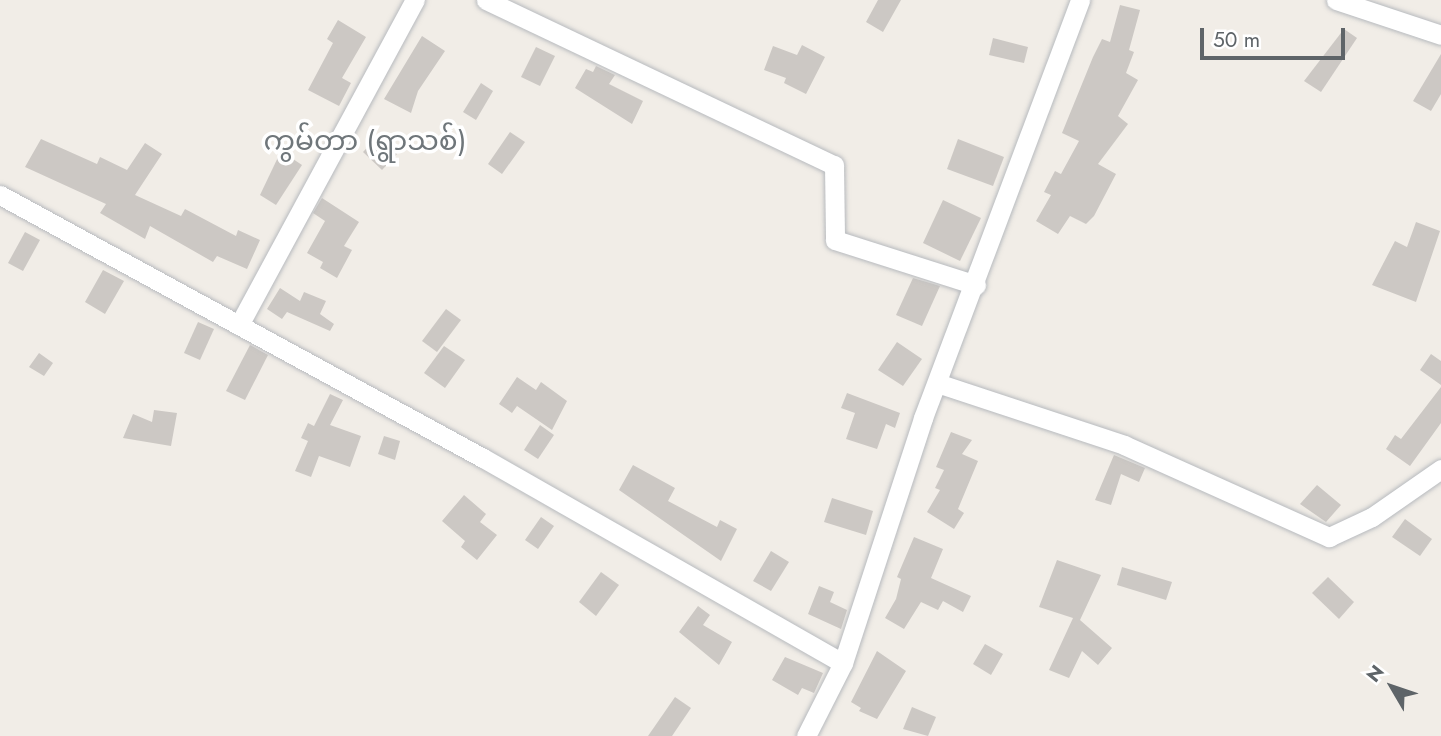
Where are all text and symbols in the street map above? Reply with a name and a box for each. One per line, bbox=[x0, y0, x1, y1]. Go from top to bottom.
scale bar bbox=[1203, 14, 1348, 58]
text: 50 m bbox=[1213, 25, 1260, 55]
district label: ကွမ်တာ (ရွာသစ်) bbox=[264, 124, 466, 158]
north arrow bbox=[1357, 652, 1427, 722]
text: N bbox=[1360, 659, 1391, 688]

